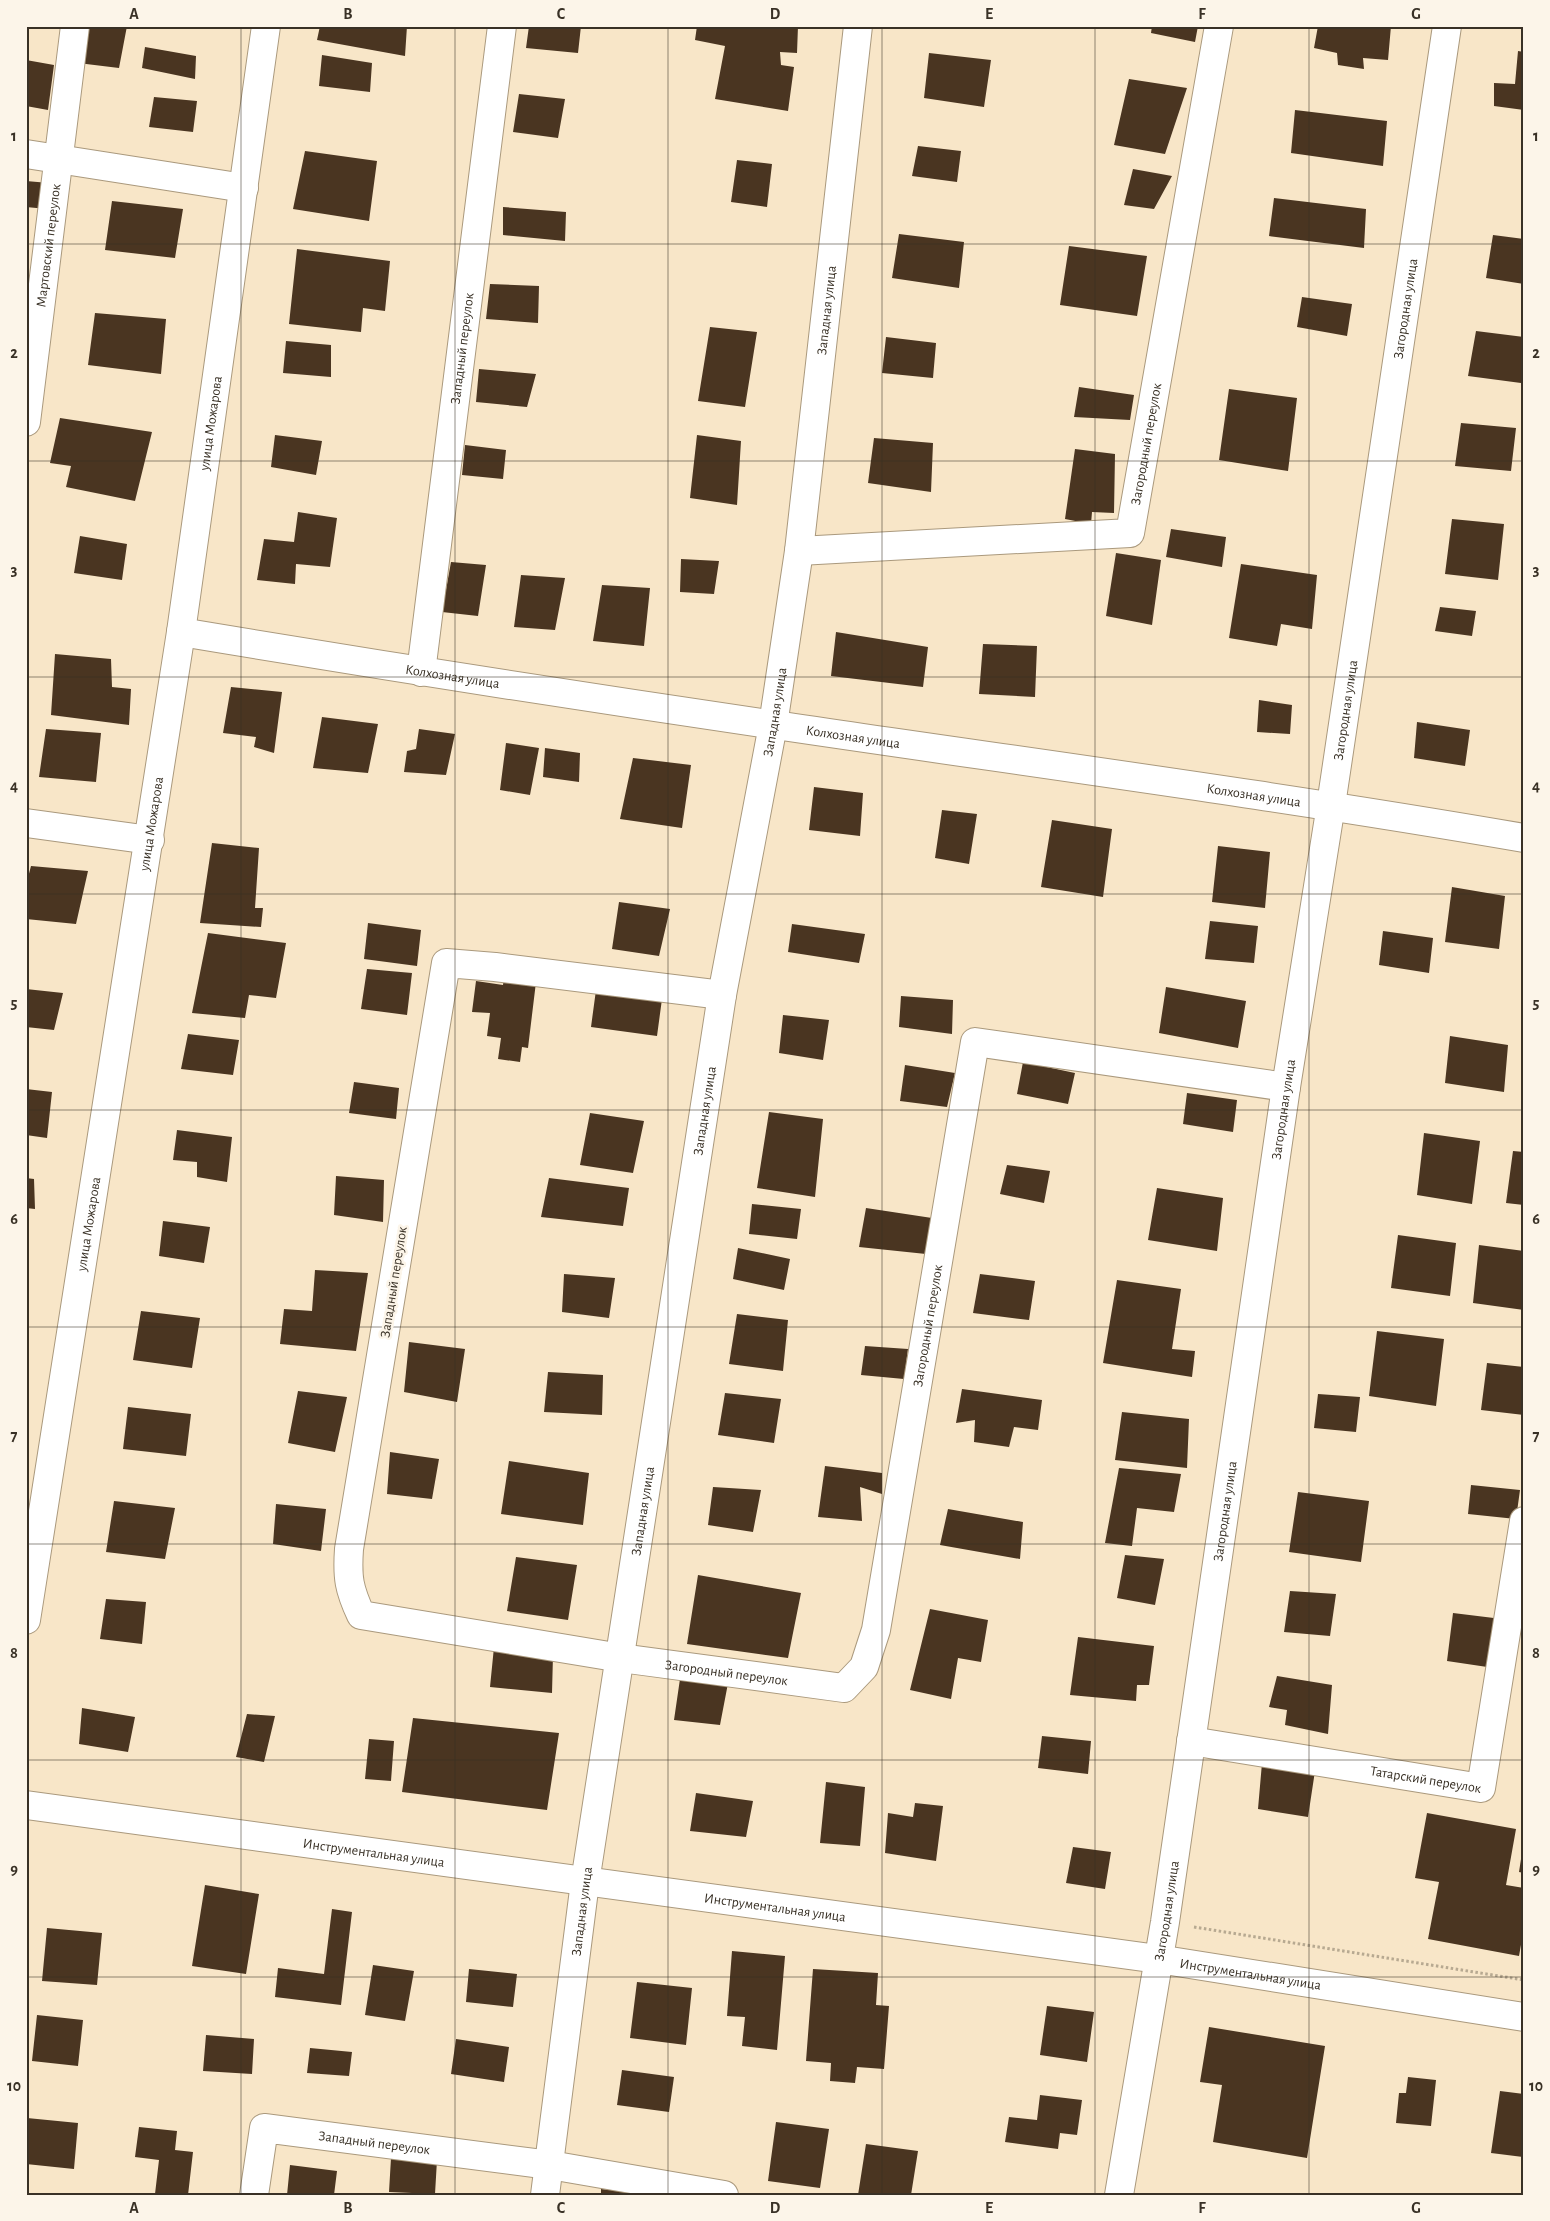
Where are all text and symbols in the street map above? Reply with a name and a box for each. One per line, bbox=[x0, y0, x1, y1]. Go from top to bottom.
text: A bbox=[129, 6, 139, 22]
text: B bbox=[343, 6, 353, 22]
text: C bbox=[557, 6, 566, 22]
text: D bbox=[770, 6, 781, 22]
text: E bbox=[985, 6, 993, 22]
text: F bbox=[1198, 6, 1206, 22]
text: G bbox=[1411, 6, 1421, 22]
text: 1 bbox=[11, 128, 17, 144]
text: 1 bbox=[1533, 128, 1539, 144]
street label: Мартовский переулок bbox=[34, 182, 64, 308]
street label: Загородная улица bbox=[1392, 257, 1420, 360]
street label: Западная улица bbox=[815, 264, 839, 356]
street label: Западный переулок bbox=[449, 292, 477, 405]
text: 2 bbox=[10, 345, 18, 361]
text: 2 bbox=[1532, 345, 1540, 361]
street label: улица Можарова bbox=[198, 375, 225, 472]
street label: Загородный переулок bbox=[1129, 381, 1164, 506]
text: 3 bbox=[11, 562, 18, 578]
text: 3 bbox=[1533, 562, 1540, 578]
street label: Загородная улица bbox=[1332, 659, 1361, 762]
street label: Колхозная улица bbox=[404, 663, 501, 691]
street label: Западная улица bbox=[761, 666, 790, 758]
street label: Колхозная улица bbox=[805, 724, 902, 751]
street label: улица Можарова bbox=[137, 775, 166, 873]
text: 4 bbox=[10, 778, 18, 794]
text: 4 bbox=[1532, 778, 1540, 794]
street label: Колхозная улица bbox=[1205, 782, 1302, 810]
text: 5 bbox=[11, 995, 18, 1011]
text: 5 bbox=[1533, 995, 1540, 1011]
street label: Загородная улица bbox=[1270, 1058, 1298, 1161]
street label: Западная улица bbox=[691, 1065, 719, 1156]
street label: улица Можарова bbox=[75, 1175, 104, 1273]
text: 6 bbox=[10, 1211, 18, 1227]
text: 6 bbox=[1532, 1211, 1540, 1227]
street label: Западный переулок bbox=[378, 1225, 410, 1339]
street label: Загородный переулок bbox=[911, 1263, 945, 1388]
text: 7 bbox=[11, 1428, 18, 1444]
text: 7 bbox=[1533, 1428, 1540, 1444]
street label: Загородная улица bbox=[1211, 1459, 1240, 1562]
street label: Западная улица bbox=[630, 1465, 657, 1557]
text: 8 bbox=[10, 1645, 18, 1661]
text: 8 bbox=[1532, 1645, 1540, 1661]
street label: Загородный переулок bbox=[664, 1658, 789, 1688]
street label: Татарский переулок bbox=[1369, 1764, 1483, 1796]
street label: Инструментальная улица bbox=[302, 1837, 446, 1870]
street label: Загородная улица bbox=[1153, 1859, 1182, 1962]
text: 9 bbox=[10, 1861, 18, 1877]
text: 9 bbox=[1532, 1861, 1540, 1877]
street label: Западная улица bbox=[570, 1865, 595, 1957]
street label: Инструментальная улица bbox=[703, 1891, 847, 1925]
street label: Инструментальная улица bbox=[1179, 1957, 1323, 1993]
text: 10 bbox=[7, 2078, 21, 2094]
text: 10 bbox=[1529, 2078, 1543, 2094]
street label: Западный переулок bbox=[318, 2129, 431, 2157]
text: A bbox=[129, 2200, 139, 2216]
text: B bbox=[343, 2200, 353, 2216]
text: C bbox=[557, 2200, 566, 2216]
text: D bbox=[770, 2200, 781, 2216]
text: E bbox=[985, 2200, 993, 2216]
text: F bbox=[1198, 2200, 1206, 2216]
text: G bbox=[1411, 2200, 1421, 2216]

